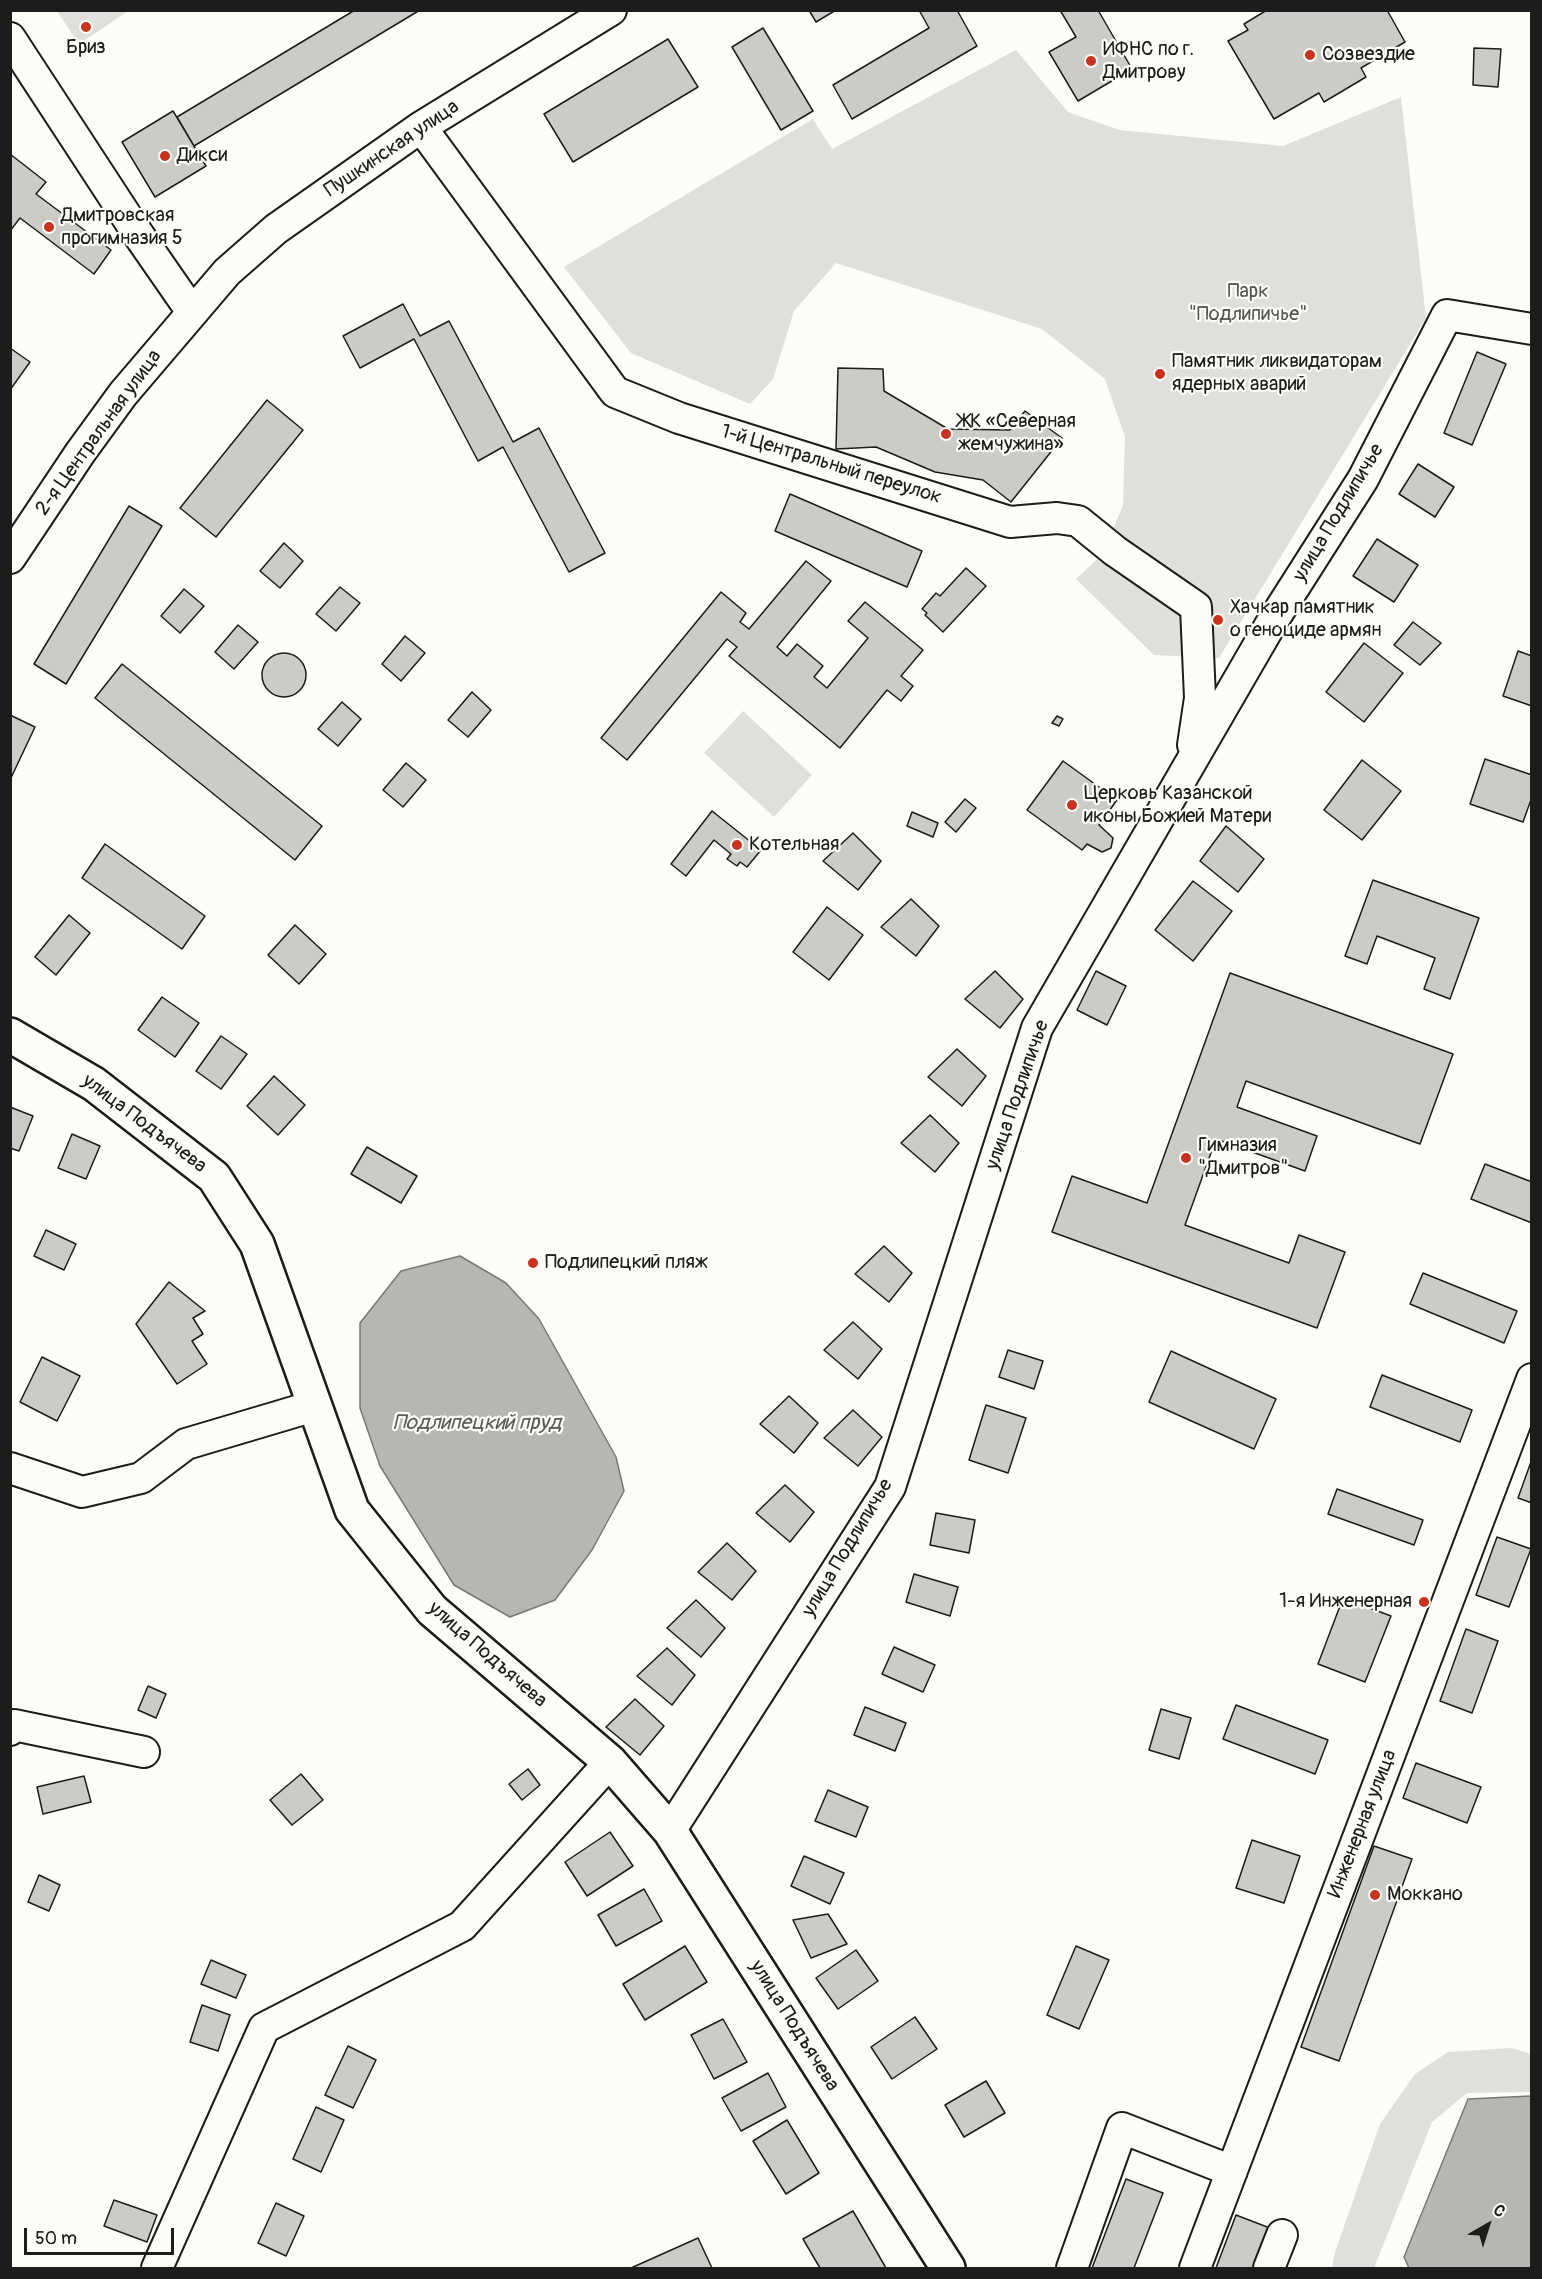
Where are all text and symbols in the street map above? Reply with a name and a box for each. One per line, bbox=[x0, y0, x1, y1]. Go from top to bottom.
marker: Бриз bbox=[79, 20, 93, 34]
place label: Бриз bbox=[66, 36, 106, 60]
place label: ИФНС по г. Дмитрову bbox=[1103, 38, 1194, 85]
place label: Созвездие bbox=[1322, 43, 1415, 67]
marker: Созвездие bbox=[1303, 48, 1317, 62]
marker: ИФНС по г. Дмитрову bbox=[1084, 54, 1098, 68]
street label: Пушкинская улица bbox=[320, 95, 464, 203]
place label: Дикси bbox=[177, 144, 227, 168]
marker: Дикси bbox=[158, 149, 172, 163]
place label: Дмитровская прогимназия 5 bbox=[61, 204, 183, 251]
marker: Дмитровская прогимназия 5 bbox=[42, 220, 56, 234]
park label: Парк "Подлипичье" bbox=[1189, 280, 1307, 327]
street label: 2-я Центральная улица bbox=[31, 346, 167, 520]
place label: Памятник ликвидаторам ядерных аварий bbox=[1172, 350, 1382, 397]
marker: Памятник ликвидаторам ядерных аварий bbox=[1153, 367, 1167, 381]
place label: ЖК «Северная жемчужина» bbox=[958, 410, 1076, 457]
street label: 1-й Центральный переулок bbox=[718, 420, 944, 510]
marker: ЖК «Северная жемчужина» bbox=[939, 427, 953, 441]
street label: улица Подлипичье bbox=[1288, 440, 1390, 586]
place label: Хачкар памятник о геноциде армян bbox=[1230, 596, 1381, 643]
marker: Хачкар памятник о геноциде армян bbox=[1211, 613, 1225, 627]
place label: Церковь Казанской иконы Божией Матери bbox=[1084, 782, 1271, 829]
marker: Церковь Казанской иконы Божией Матери bbox=[1065, 798, 1079, 812]
place label: Котельная bbox=[749, 833, 840, 857]
marker: Котельная bbox=[730, 838, 744, 852]
street label: улица Подлипичье bbox=[981, 1017, 1055, 1173]
street label: улица Подъячева bbox=[77, 1069, 211, 1179]
place label: Гимназия "Дмитров" bbox=[1198, 1134, 1288, 1181]
marker: Гимназия "Дмитров" bbox=[1179, 1151, 1193, 1165]
place label: Подлипецкий пляж bbox=[545, 1251, 708, 1275]
marker: Подлипецкий пляж bbox=[526, 1256, 540, 1270]
water label: Подлипецкий пруд bbox=[393, 1411, 561, 1437]
street label: улица Подлипичье bbox=[797, 1475, 899, 1621]
place label: 1-я Инженерная bbox=[1279, 1590, 1412, 1614]
marker: 1-я Инженерная bbox=[1417, 1595, 1431, 1609]
street label: улица Подъячева bbox=[423, 1597, 551, 1713]
street label: Инженерная улица bbox=[1324, 1747, 1402, 1901]
place label: Моккано bbox=[1387, 1883, 1463, 1907]
marker: Моккано bbox=[1368, 1888, 1382, 1902]
street label: улица Подъячева bbox=[744, 1956, 844, 2096]
north arrow bbox=[1458, 2195, 1518, 2255]
text: С bbox=[1489, 2200, 1509, 2222]
scale bar bbox=[27, 2216, 177, 2254]
text: 50 m bbox=[35, 2227, 77, 2250]

